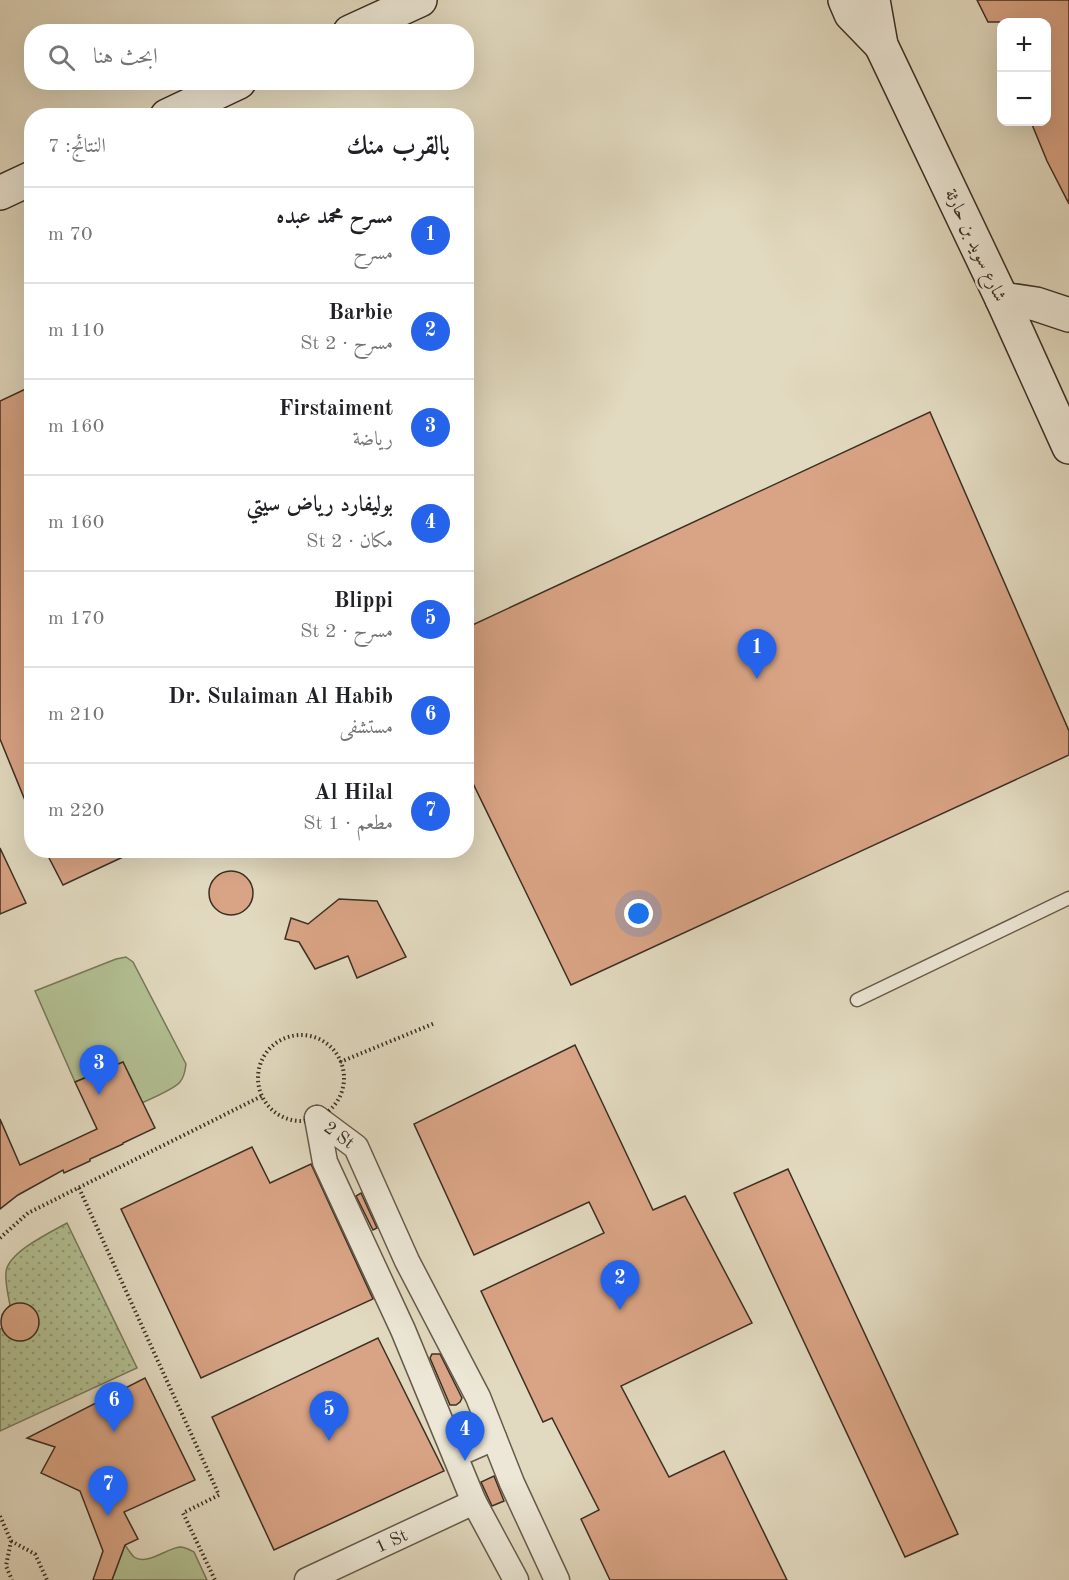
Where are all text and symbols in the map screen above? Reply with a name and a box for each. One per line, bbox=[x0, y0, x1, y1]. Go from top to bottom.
map controls bbox=[997, 18, 1051, 126]
button: + bbox=[997, 18, 1051, 72]
search box bbox=[24, 24, 474, 90]
icon: search bbox=[45, 41, 78, 74]
text: ابحث هنا bbox=[93, 46, 158, 68]
button: − bbox=[997, 72, 1051, 126]
text: بالقرب منك bbox=[347, 134, 450, 160]
text: النتائج: 7 bbox=[48, 137, 106, 157]
street label: شارع سويد بن حارثة bbox=[937, 186, 1009, 307]
text: مسرح محمد عبده bbox=[276, 206, 393, 228]
text: 70 m bbox=[48, 225, 93, 245]
text: 1 bbox=[425, 225, 436, 245]
text: مسرح bbox=[353, 244, 393, 264]
text: Barbie bbox=[328, 302, 393, 324]
text: 110 m bbox=[48, 321, 104, 341]
text: 2 bbox=[425, 321, 436, 341]
text: مسرح · 2 St bbox=[300, 334, 393, 354]
text: Firstaiment bbox=[279, 398, 393, 420]
text: 160 m bbox=[48, 417, 104, 437]
text: 3 bbox=[425, 417, 436, 437]
text: رياضة bbox=[353, 430, 393, 450]
text: بوليفارد رياض سيتي bbox=[246, 494, 393, 516]
text: 160 m bbox=[48, 513, 104, 533]
text: 4 bbox=[425, 513, 436, 533]
text: مكان · 2 St bbox=[306, 532, 393, 552]
text: Blippi bbox=[334, 590, 393, 612]
text: 170 m bbox=[48, 609, 104, 629]
text: 5 bbox=[425, 609, 436, 629]
text: مسرح · 2 St bbox=[300, 622, 393, 642]
pin: 1 bbox=[738, 630, 777, 679]
text: Dr. Sulaiman Al Habib bbox=[168, 686, 393, 708]
text: 210 m bbox=[48, 705, 104, 725]
text: 6 bbox=[425, 705, 436, 725]
text: مستشفى bbox=[340, 718, 393, 738]
text: Al Hilal bbox=[314, 782, 393, 804]
text: 220 m bbox=[48, 801, 104, 821]
text: 7 bbox=[425, 801, 436, 821]
text: مطعم · 1 St bbox=[303, 814, 393, 834]
your location bbox=[624, 899, 653, 928]
pin: 3 bbox=[80, 1046, 118, 1095]
street label: 2 St bbox=[320, 1118, 357, 1153]
pin: 2 bbox=[600, 1260, 640, 1310]
pin: 6 bbox=[94, 1382, 134, 1432]
pin: 5 bbox=[310, 1392, 348, 1441]
pin: 4 bbox=[446, 1412, 484, 1461]
pin: 7 bbox=[88, 1466, 128, 1516]
street label: 1 St bbox=[373, 1526, 410, 1557]

